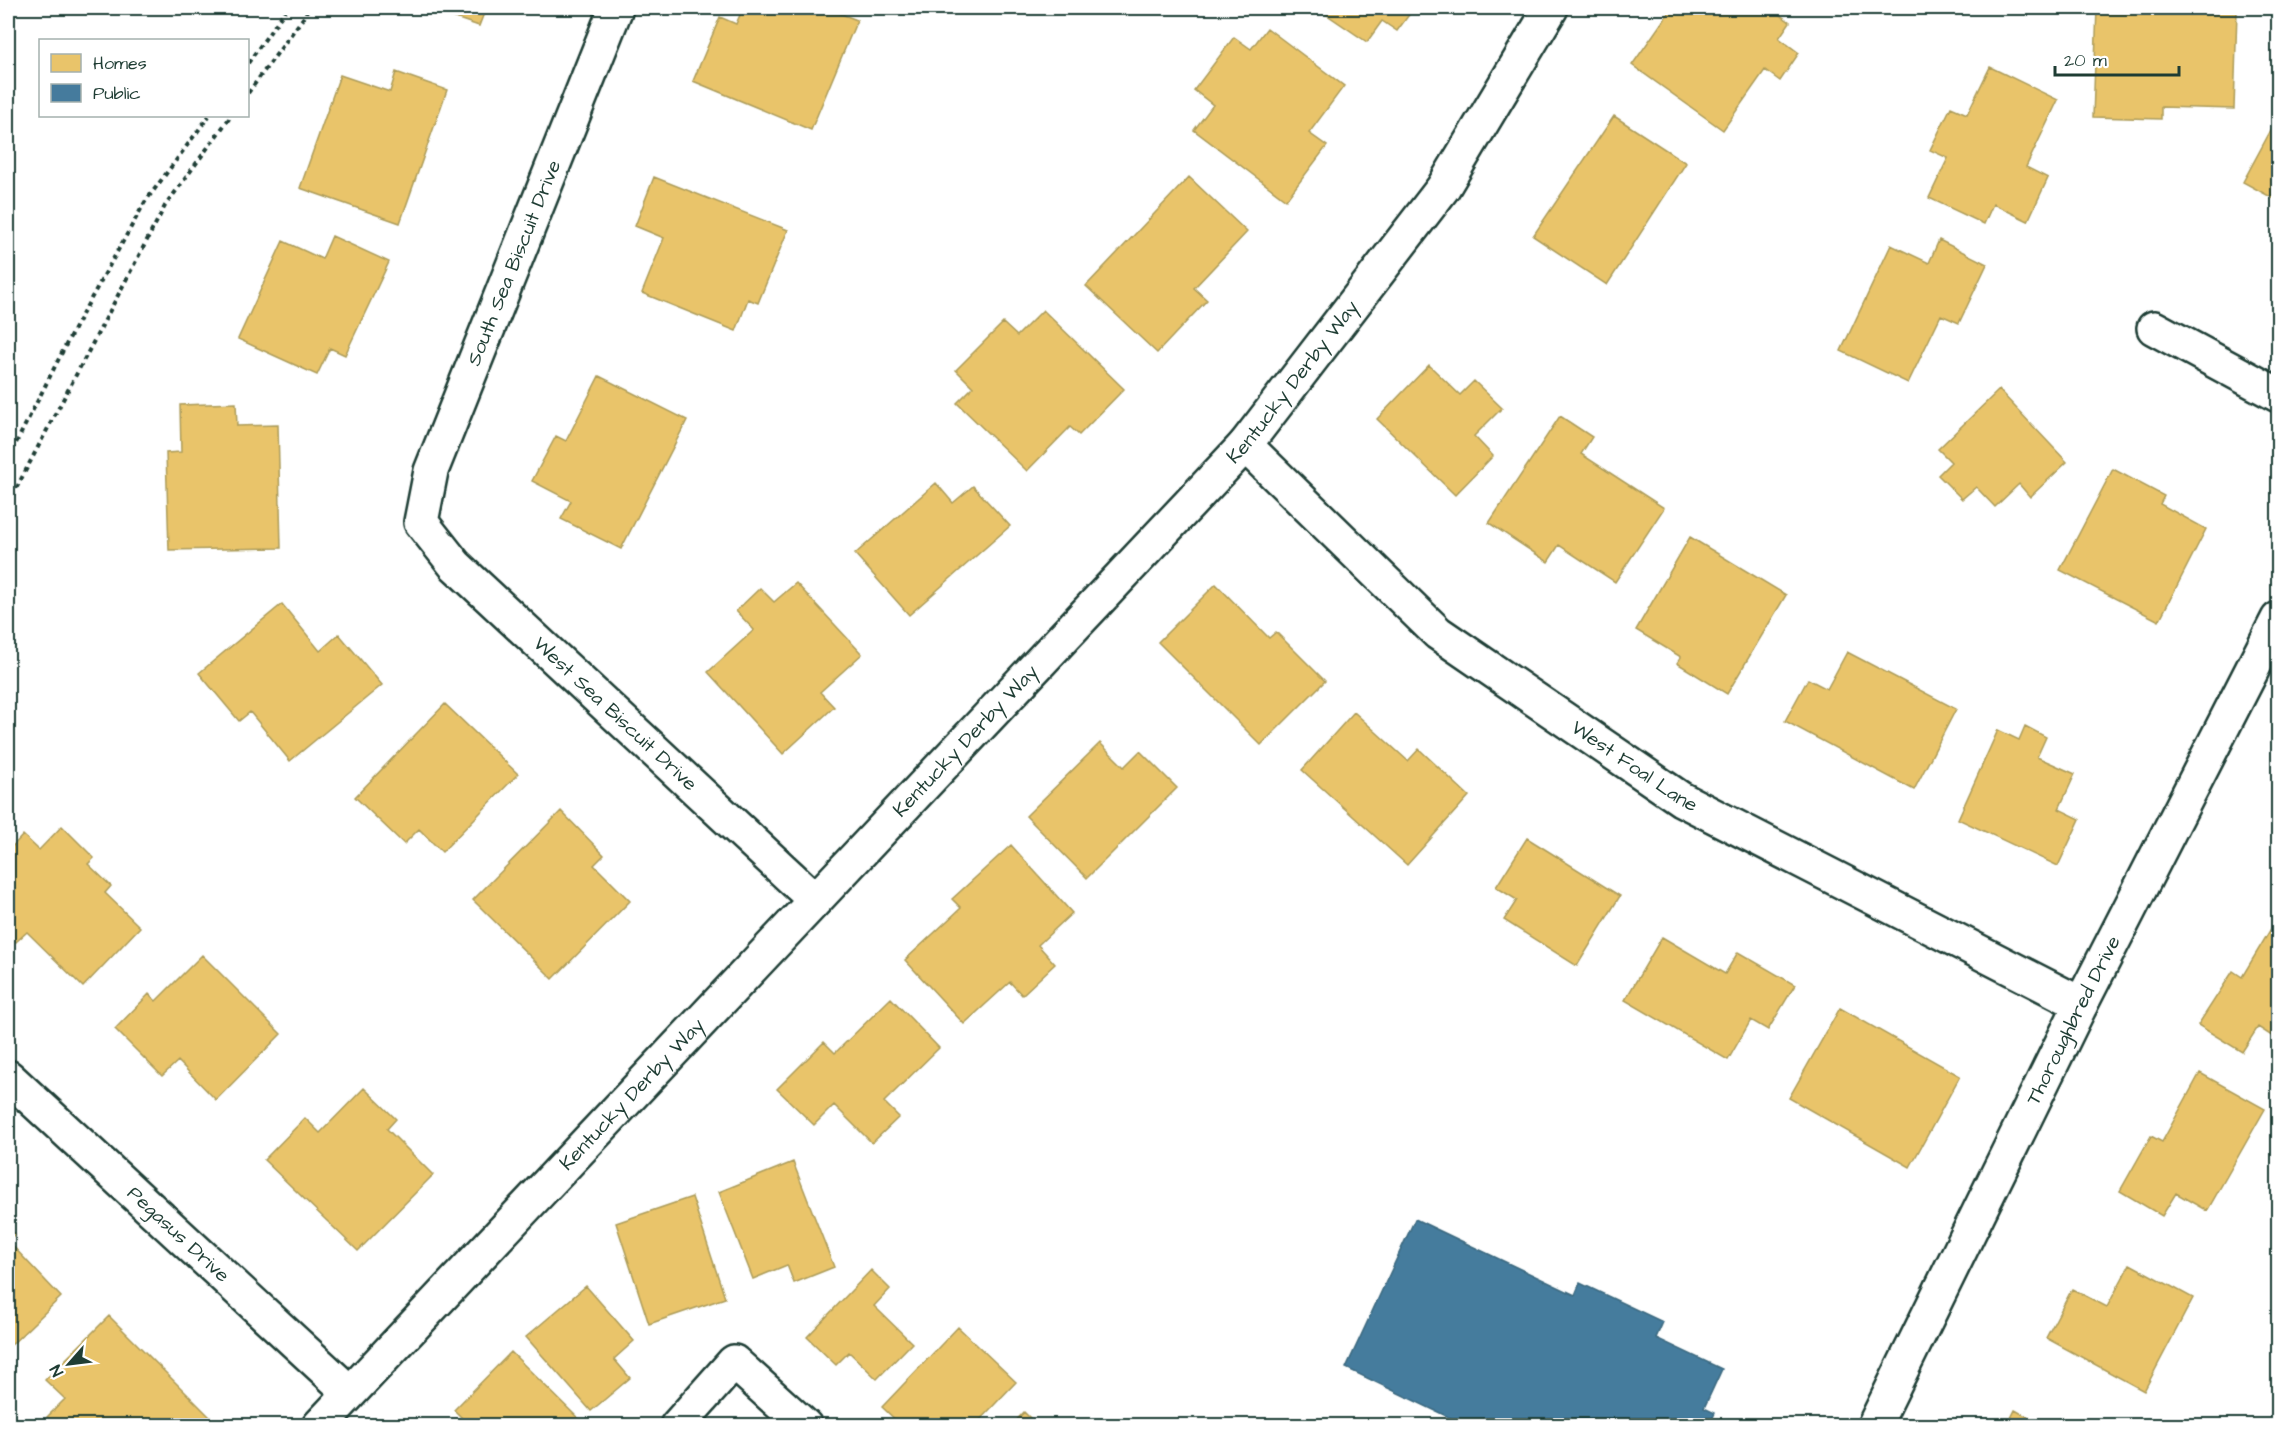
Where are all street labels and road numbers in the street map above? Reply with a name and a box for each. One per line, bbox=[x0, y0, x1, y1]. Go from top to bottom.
street label: South Sea Biscuit Drive bbox=[460, 156, 568, 370]
street label: Kentucky Derby Way bbox=[1220, 295, 1366, 470]
street label: West Sea Biscuit Drive bbox=[527, 630, 703, 798]
street label: Kentucky Derby Way bbox=[887, 659, 1045, 823]
street label: West Foal Lane bbox=[1566, 714, 1703, 819]
street label: Thoroughbred Drive bbox=[2020, 931, 2128, 1110]
street label: Kentucky Derby Way bbox=[553, 1012, 712, 1177]
street label: Pegasus Drive bbox=[121, 1180, 236, 1289]

